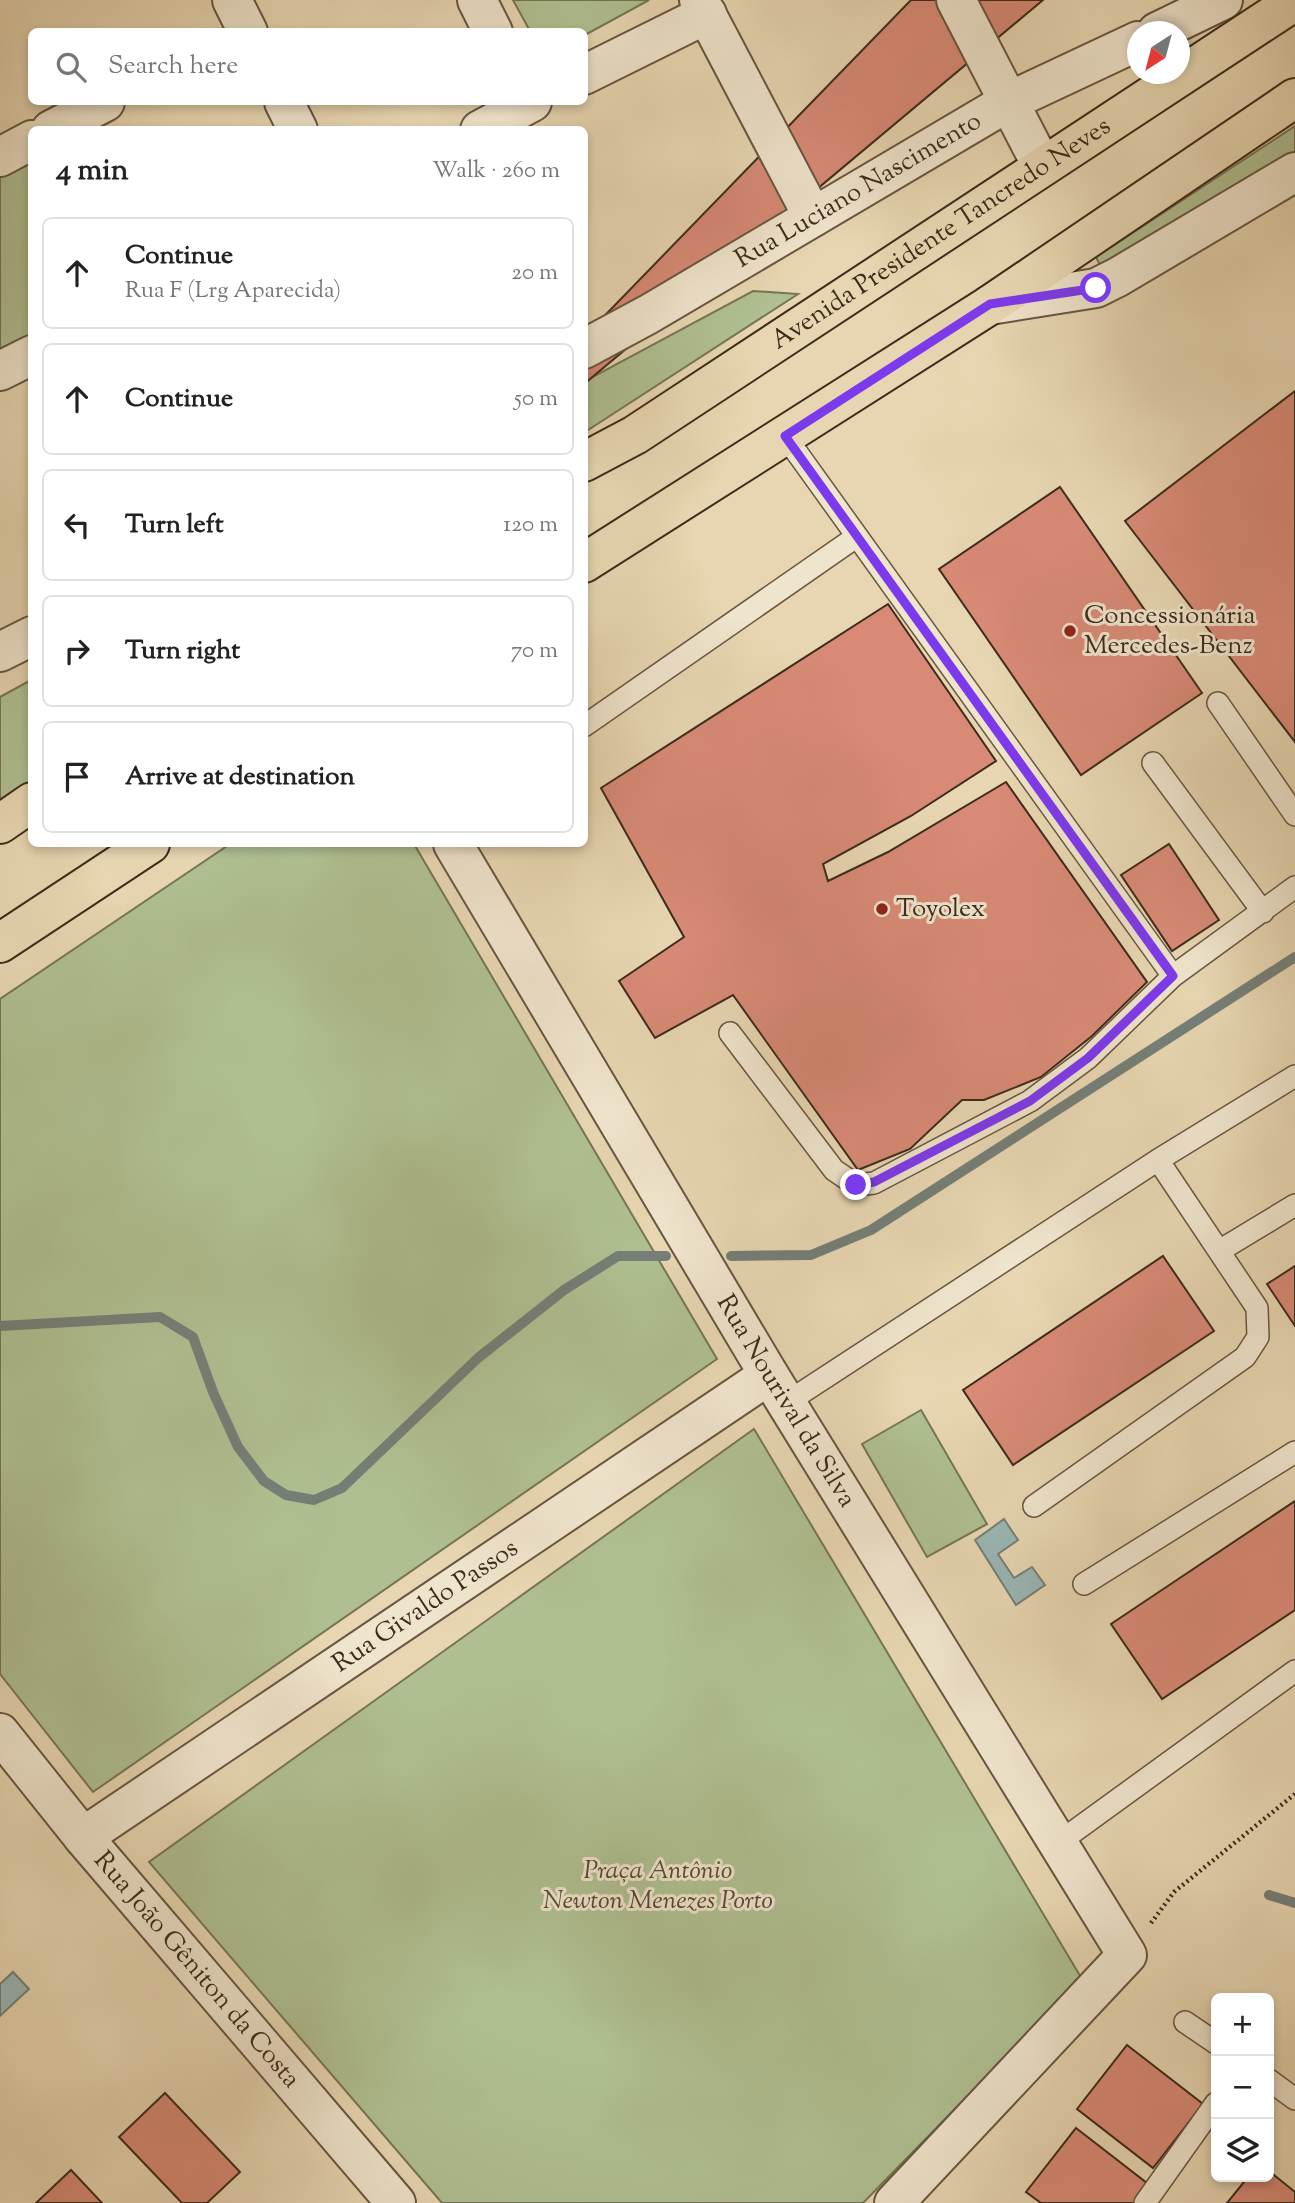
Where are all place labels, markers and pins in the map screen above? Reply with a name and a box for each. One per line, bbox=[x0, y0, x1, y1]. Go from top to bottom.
place label: Concessionária Mercedes-Benz bbox=[1084, 598, 1255, 665]
marker: Concessionária Mercedes-Benz bbox=[1062, 623, 1078, 639]
place label: Toyolex bbox=[896, 891, 985, 928]
marker: Toyolex bbox=[874, 901, 890, 917]

